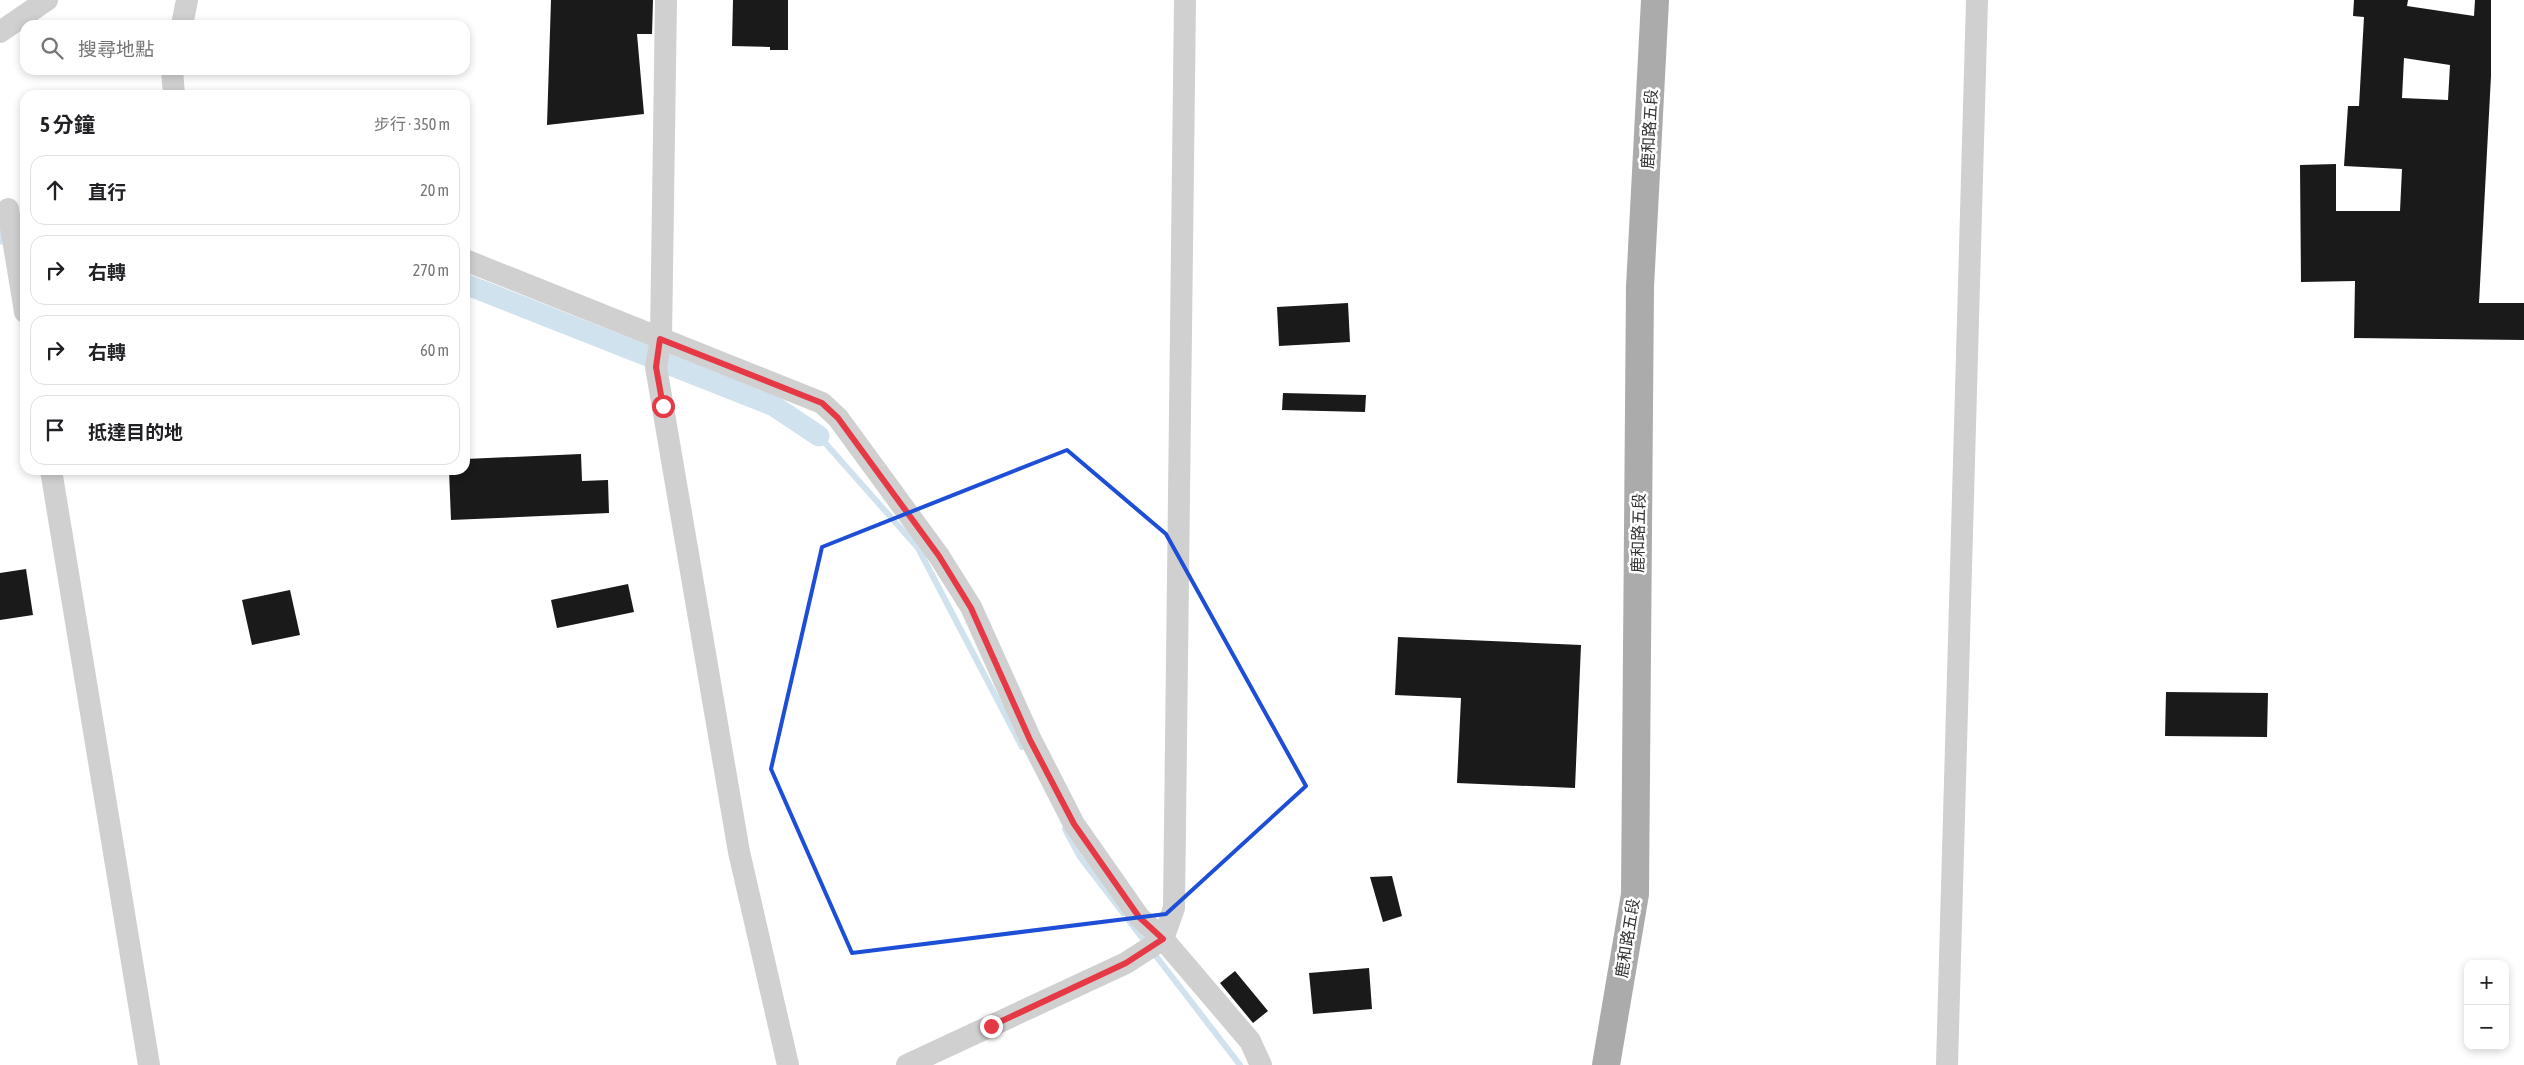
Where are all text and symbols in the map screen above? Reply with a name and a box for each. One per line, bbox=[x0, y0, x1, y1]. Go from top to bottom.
search box bbox=[20, 20, 470, 75]
icon: search bbox=[38, 34, 66, 62]
text: 搜尋地點 bbox=[78, 38, 154, 60]
street label: 鹿和路五段 bbox=[1638, 89, 1660, 169]
text: 5 分鐘 bbox=[40, 112, 95, 136]
text: 步行 · 350 m bbox=[374, 115, 450, 133]
icon: ahead bbox=[41, 176, 69, 204]
text: 直行 bbox=[88, 181, 126, 203]
text: 20 m bbox=[420, 181, 449, 199]
icon: right bbox=[41, 256, 69, 284]
text: 右轉 bbox=[88, 261, 126, 283]
text: 270 m bbox=[413, 261, 449, 279]
icon: right bbox=[41, 336, 69, 364]
text: 右轉 bbox=[88, 341, 126, 363]
text: 60 m bbox=[420, 341, 449, 359]
route start bbox=[652, 395, 675, 418]
icon: arrive bbox=[41, 416, 69, 444]
text: 抵達目的地 bbox=[88, 421, 183, 443]
street label: 鹿和路五段 bbox=[1628, 493, 1648, 573]
street label: 鹿和路五段 bbox=[1612, 897, 1642, 979]
map controls bbox=[2464, 960, 2509, 1050]
button: + bbox=[2464, 960, 2509, 1005]
button: − bbox=[2464, 1005, 2509, 1050]
route end bbox=[980, 1015, 1003, 1038]

